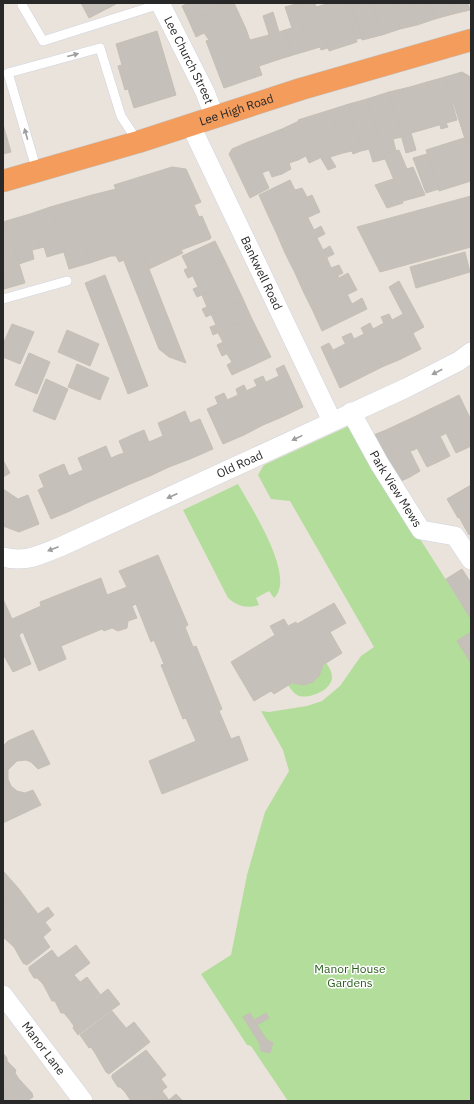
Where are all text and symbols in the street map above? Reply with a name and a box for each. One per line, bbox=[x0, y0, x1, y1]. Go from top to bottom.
street label: Lee Church Street bbox=[161, 14, 217, 106]
one-way arrow bbox=[67, 52, 79, 58]
street label: Lee High Road bbox=[197, 90, 275, 129]
one-way arrow bbox=[23, 128, 29, 140]
street label: Bankwell Road bbox=[238, 233, 286, 312]
one-way arrow bbox=[432, 368, 443, 375]
one-way arrow bbox=[291, 435, 302, 441]
street label: Old Road bbox=[214, 447, 265, 481]
street label: Park View Mews bbox=[367, 448, 425, 530]
one-way arrow bbox=[166, 493, 178, 499]
one-way arrow bbox=[47, 547, 59, 553]
park label: Manor House Gardens bbox=[314, 961, 386, 990]
street label: Manor Lane bbox=[19, 1019, 69, 1078]

